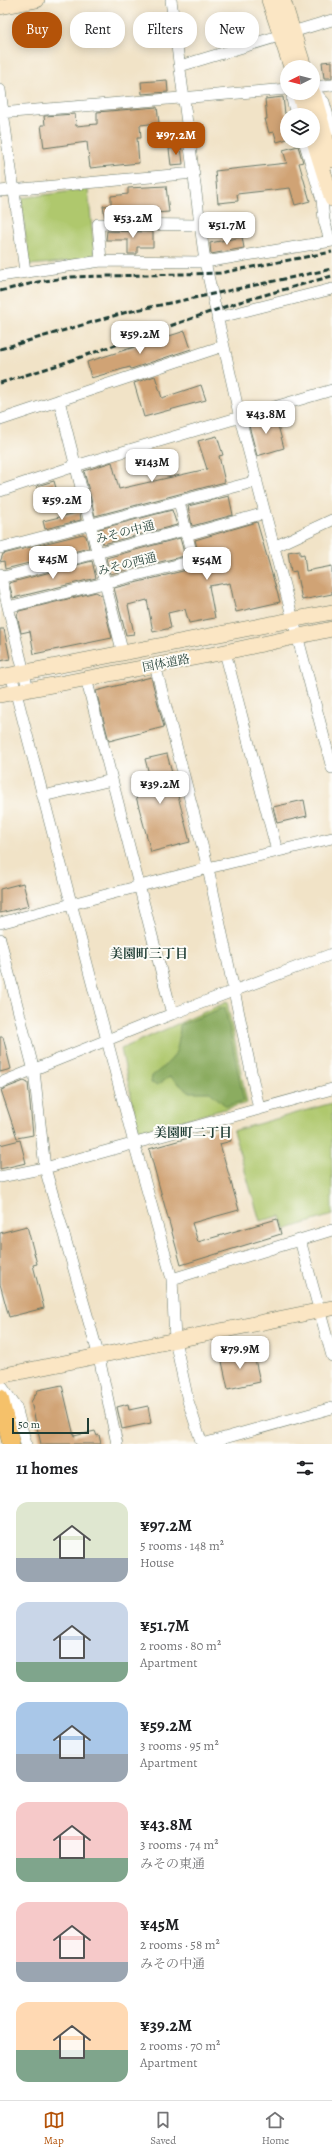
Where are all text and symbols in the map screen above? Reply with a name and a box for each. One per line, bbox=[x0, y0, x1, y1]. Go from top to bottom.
chip: Buy bbox=[12, 12, 62, 48]
chip: Rent bbox=[70, 12, 125, 48]
chip: Filters bbox=[133, 12, 197, 48]
chip: New bbox=[205, 12, 259, 48]
north arrow bbox=[280, 60, 320, 100]
map controls bbox=[280, 60, 320, 148]
button: layers bbox=[280, 108, 320, 148]
pin: ¥97.2M bbox=[143, 122, 209, 156]
text: ¥97.2M bbox=[156, 126, 196, 143]
pin: ¥53.2M bbox=[100, 205, 166, 239]
text: ¥53.2M bbox=[113, 209, 153, 226]
pin: ¥51.7M bbox=[194, 212, 260, 246]
text: ¥51.7M bbox=[208, 216, 246, 233]
pin: ¥59.2M bbox=[107, 321, 173, 355]
text: ¥59.2M bbox=[120, 325, 160, 342]
pin: ¥43.8M bbox=[233, 401, 299, 435]
text: ¥43.8M bbox=[246, 405, 286, 422]
pin: ¥143M bbox=[124, 449, 180, 483]
text: ¥143M bbox=[135, 453, 169, 470]
pin: ¥59.2M bbox=[29, 487, 95, 521]
text: ¥59.2M bbox=[42, 491, 82, 508]
street label: みその中通 bbox=[94, 517, 156, 547]
pin: ¥45M bbox=[29, 546, 77, 580]
pin: ¥54M bbox=[183, 547, 231, 581]
street label: みその西通 bbox=[96, 549, 158, 579]
text: ¥45M bbox=[38, 550, 68, 567]
text: ¥54M bbox=[192, 551, 222, 568]
street label: 国体道路 bbox=[141, 651, 191, 675]
pin: ¥39.2M bbox=[127, 771, 193, 805]
text: ¥39.2M bbox=[140, 775, 180, 792]
district label: 美園町三丁目 bbox=[110, 945, 188, 962]
district label: 美園町二丁目 bbox=[154, 1124, 232, 1141]
pin: ¥79.9M bbox=[207, 1336, 273, 1370]
text: ¥79.9M bbox=[220, 1340, 260, 1357]
scale bar bbox=[12, 1416, 89, 1435]
text: 50 m bbox=[18, 1417, 40, 1432]
text: 11 homes bbox=[16, 1457, 78, 1480]
icon: filters bbox=[294, 1457, 316, 1479]
text: ¥97.2M bbox=[140, 1514, 192, 1537]
icon: home bbox=[48, 1518, 96, 1566]
text: 5 rooms · 148 m² bbox=[140, 1537, 224, 1554]
text: House bbox=[140, 1554, 174, 1571]
text: ¥51.7M bbox=[140, 1614, 189, 1637]
icon: home bbox=[48, 1618, 96, 1666]
text: 2 rooms · 80 m² bbox=[140, 1637, 221, 1654]
text: Apartment bbox=[140, 1654, 198, 1671]
text: ¥59.2M bbox=[140, 1714, 192, 1737]
icon: home bbox=[48, 1718, 96, 1766]
text: 3 rooms · 95 m² bbox=[140, 1737, 219, 1754]
text: Apartment bbox=[140, 1754, 198, 1771]
text: ¥43.8M bbox=[140, 1813, 192, 1836]
icon: home bbox=[48, 1818, 96, 1866]
text: 3 rooms · 74 m² bbox=[140, 1836, 219, 1853]
text: みその東通 bbox=[140, 1855, 205, 1872]
text: ¥45M bbox=[140, 1913, 179, 1936]
icon: home bbox=[48, 1918, 96, 1966]
text: 2 rooms · 58 m² bbox=[140, 1936, 220, 1953]
text: みその中通 bbox=[140, 1955, 205, 1972]
text: ¥39.2M bbox=[140, 2014, 192, 2037]
icon: home bbox=[48, 2018, 96, 2066]
text: 2 rooms · 70 m² bbox=[140, 2037, 220, 2054]
text: Apartment bbox=[140, 2054, 198, 2071]
tab: Map bbox=[43, 2109, 65, 2148]
tab: Saved bbox=[150, 2109, 176, 2148]
tab: Home bbox=[262, 2109, 289, 2148]

